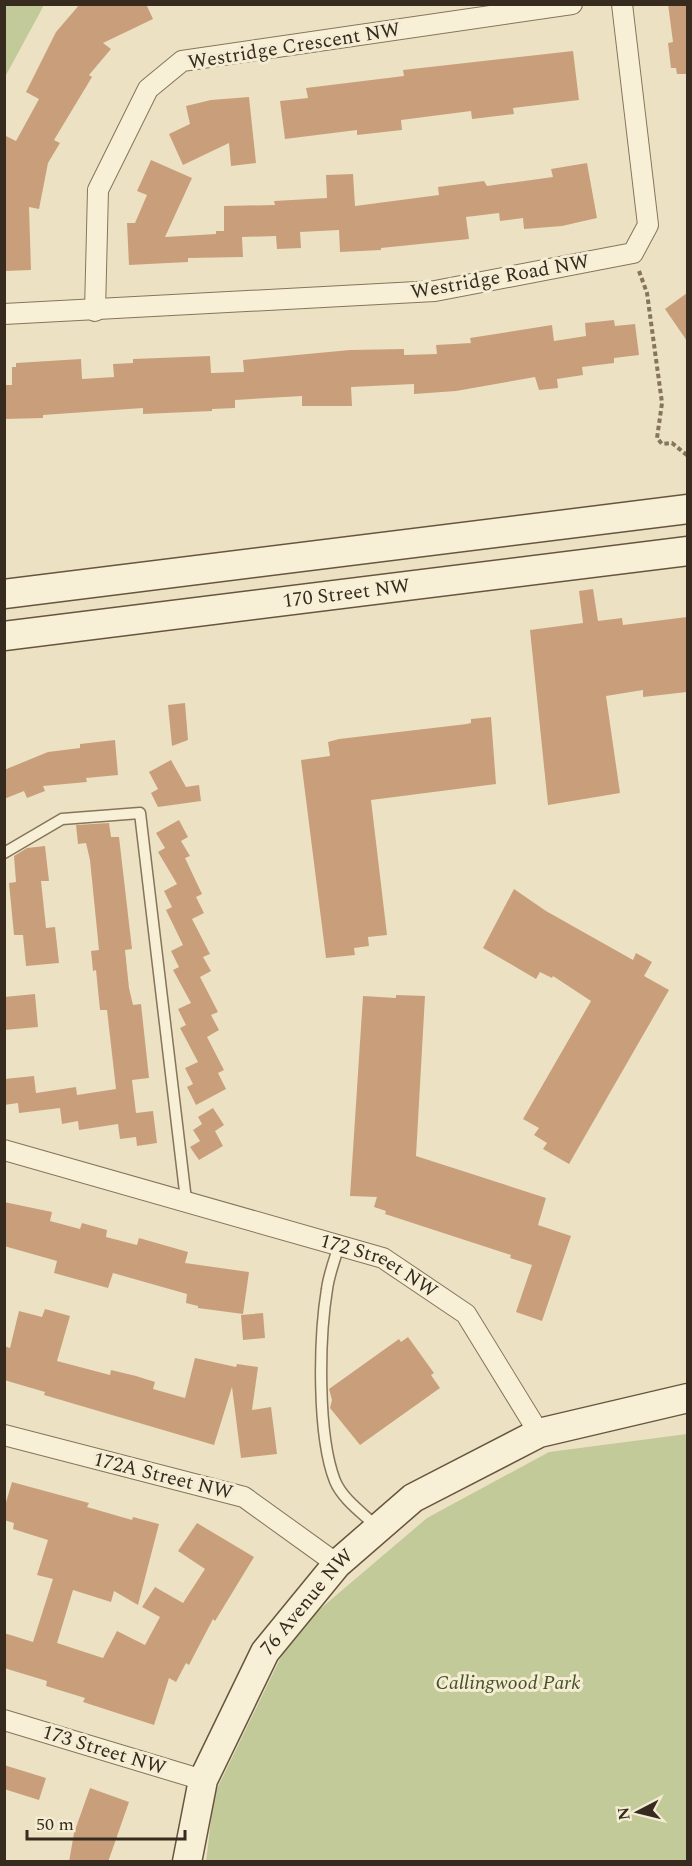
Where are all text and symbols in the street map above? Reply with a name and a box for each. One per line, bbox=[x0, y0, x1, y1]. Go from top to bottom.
street label: Westridge Crescent NW bbox=[186, 14, 403, 78]
street label: Westridge Road NW bbox=[408, 246, 592, 307]
street label: 170 Street NW bbox=[281, 571, 412, 616]
street label: 172 Street NW bbox=[316, 1226, 444, 1306]
street label: 172A Street NW bbox=[90, 1444, 236, 1508]
street label: 76 Avenue NW bbox=[253, 1541, 360, 1662]
park label: Callingwood Park bbox=[435, 1668, 581, 1698]
street label: 173 Street NW bbox=[38, 1717, 170, 1783]
north arrow bbox=[608, 1782, 668, 1842]
scale bar bbox=[27, 1803, 184, 1841]
text: N bbox=[611, 1806, 637, 1822]
text: 50 m bbox=[36, 1811, 74, 1838]

